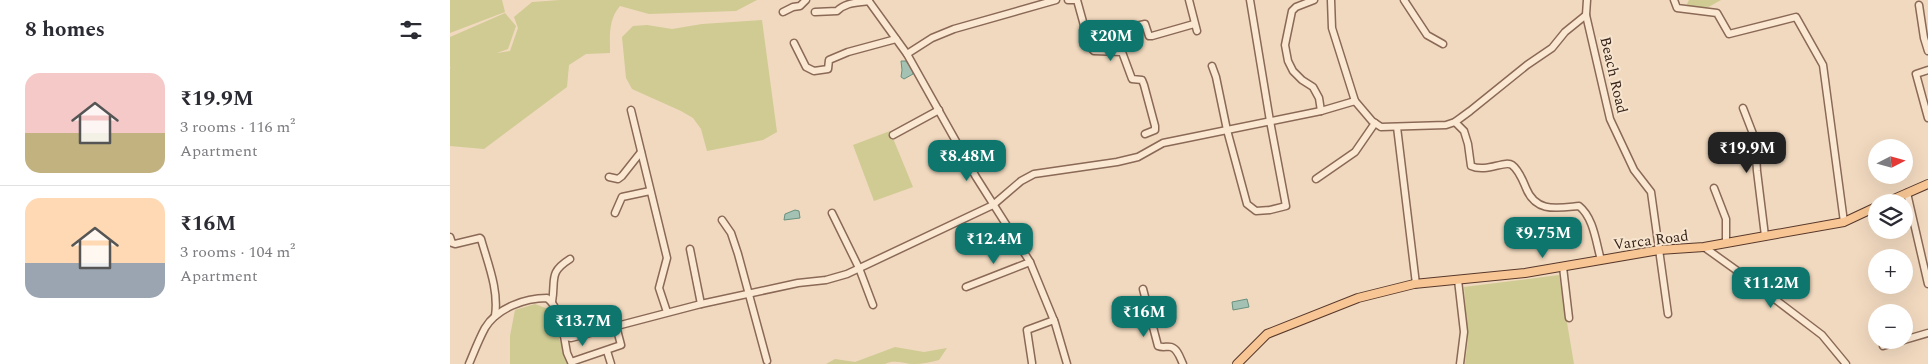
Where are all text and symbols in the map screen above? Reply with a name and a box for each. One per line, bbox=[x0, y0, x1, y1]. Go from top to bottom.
text: 8 homes bbox=[25, 14, 105, 46]
icon: filters bbox=[397, 16, 425, 44]
pin: ₹20M bbox=[1081, 20, 1141, 62]
text: ₹20M bbox=[1090, 24, 1132, 48]
street label: Beach Road bbox=[1594, 34, 1634, 116]
text: ₹19.9M bbox=[180, 83, 254, 115]
icon: home bbox=[65, 93, 125, 153]
text: 3 rooms · 116 m² bbox=[180, 115, 295, 139]
pin: ₹19.9M bbox=[1706, 132, 1788, 174]
text: ₹19.9M bbox=[1719, 136, 1775, 160]
text: Apartment bbox=[180, 139, 258, 163]
north arrow bbox=[1868, 139, 1912, 184]
map controls bbox=[1868, 139, 1913, 349]
pin: ₹8.48M bbox=[926, 140, 1008, 182]
text: ₹8.48M bbox=[939, 144, 995, 168]
button: layers bbox=[1868, 194, 1913, 239]
text: ₹16M bbox=[180, 208, 236, 240]
pin: ₹9.75M bbox=[1502, 216, 1584, 259]
icon: home bbox=[65, 218, 125, 278]
text: ₹9.75M bbox=[1515, 221, 1571, 245]
pin: ₹12.4M bbox=[953, 222, 1035, 265]
street label: Varca Road bbox=[1612, 224, 1690, 257]
text: ₹12.4M bbox=[966, 227, 1022, 251]
text: 3 rooms · 104 m² bbox=[180, 240, 295, 264]
button: + bbox=[1868, 249, 1913, 294]
text: Apartment bbox=[180, 264, 258, 288]
pin: ₹11.2M bbox=[1730, 266, 1812, 309]
text: ₹11.2M bbox=[1743, 271, 1799, 295]
pin: ₹16M bbox=[1114, 296, 1174, 338]
text: ₹16M bbox=[1123, 300, 1165, 324]
pin: ₹13.7M bbox=[542, 304, 624, 347]
button: − bbox=[1868, 304, 1913, 349]
text: ₹13.7M bbox=[555, 309, 611, 333]

